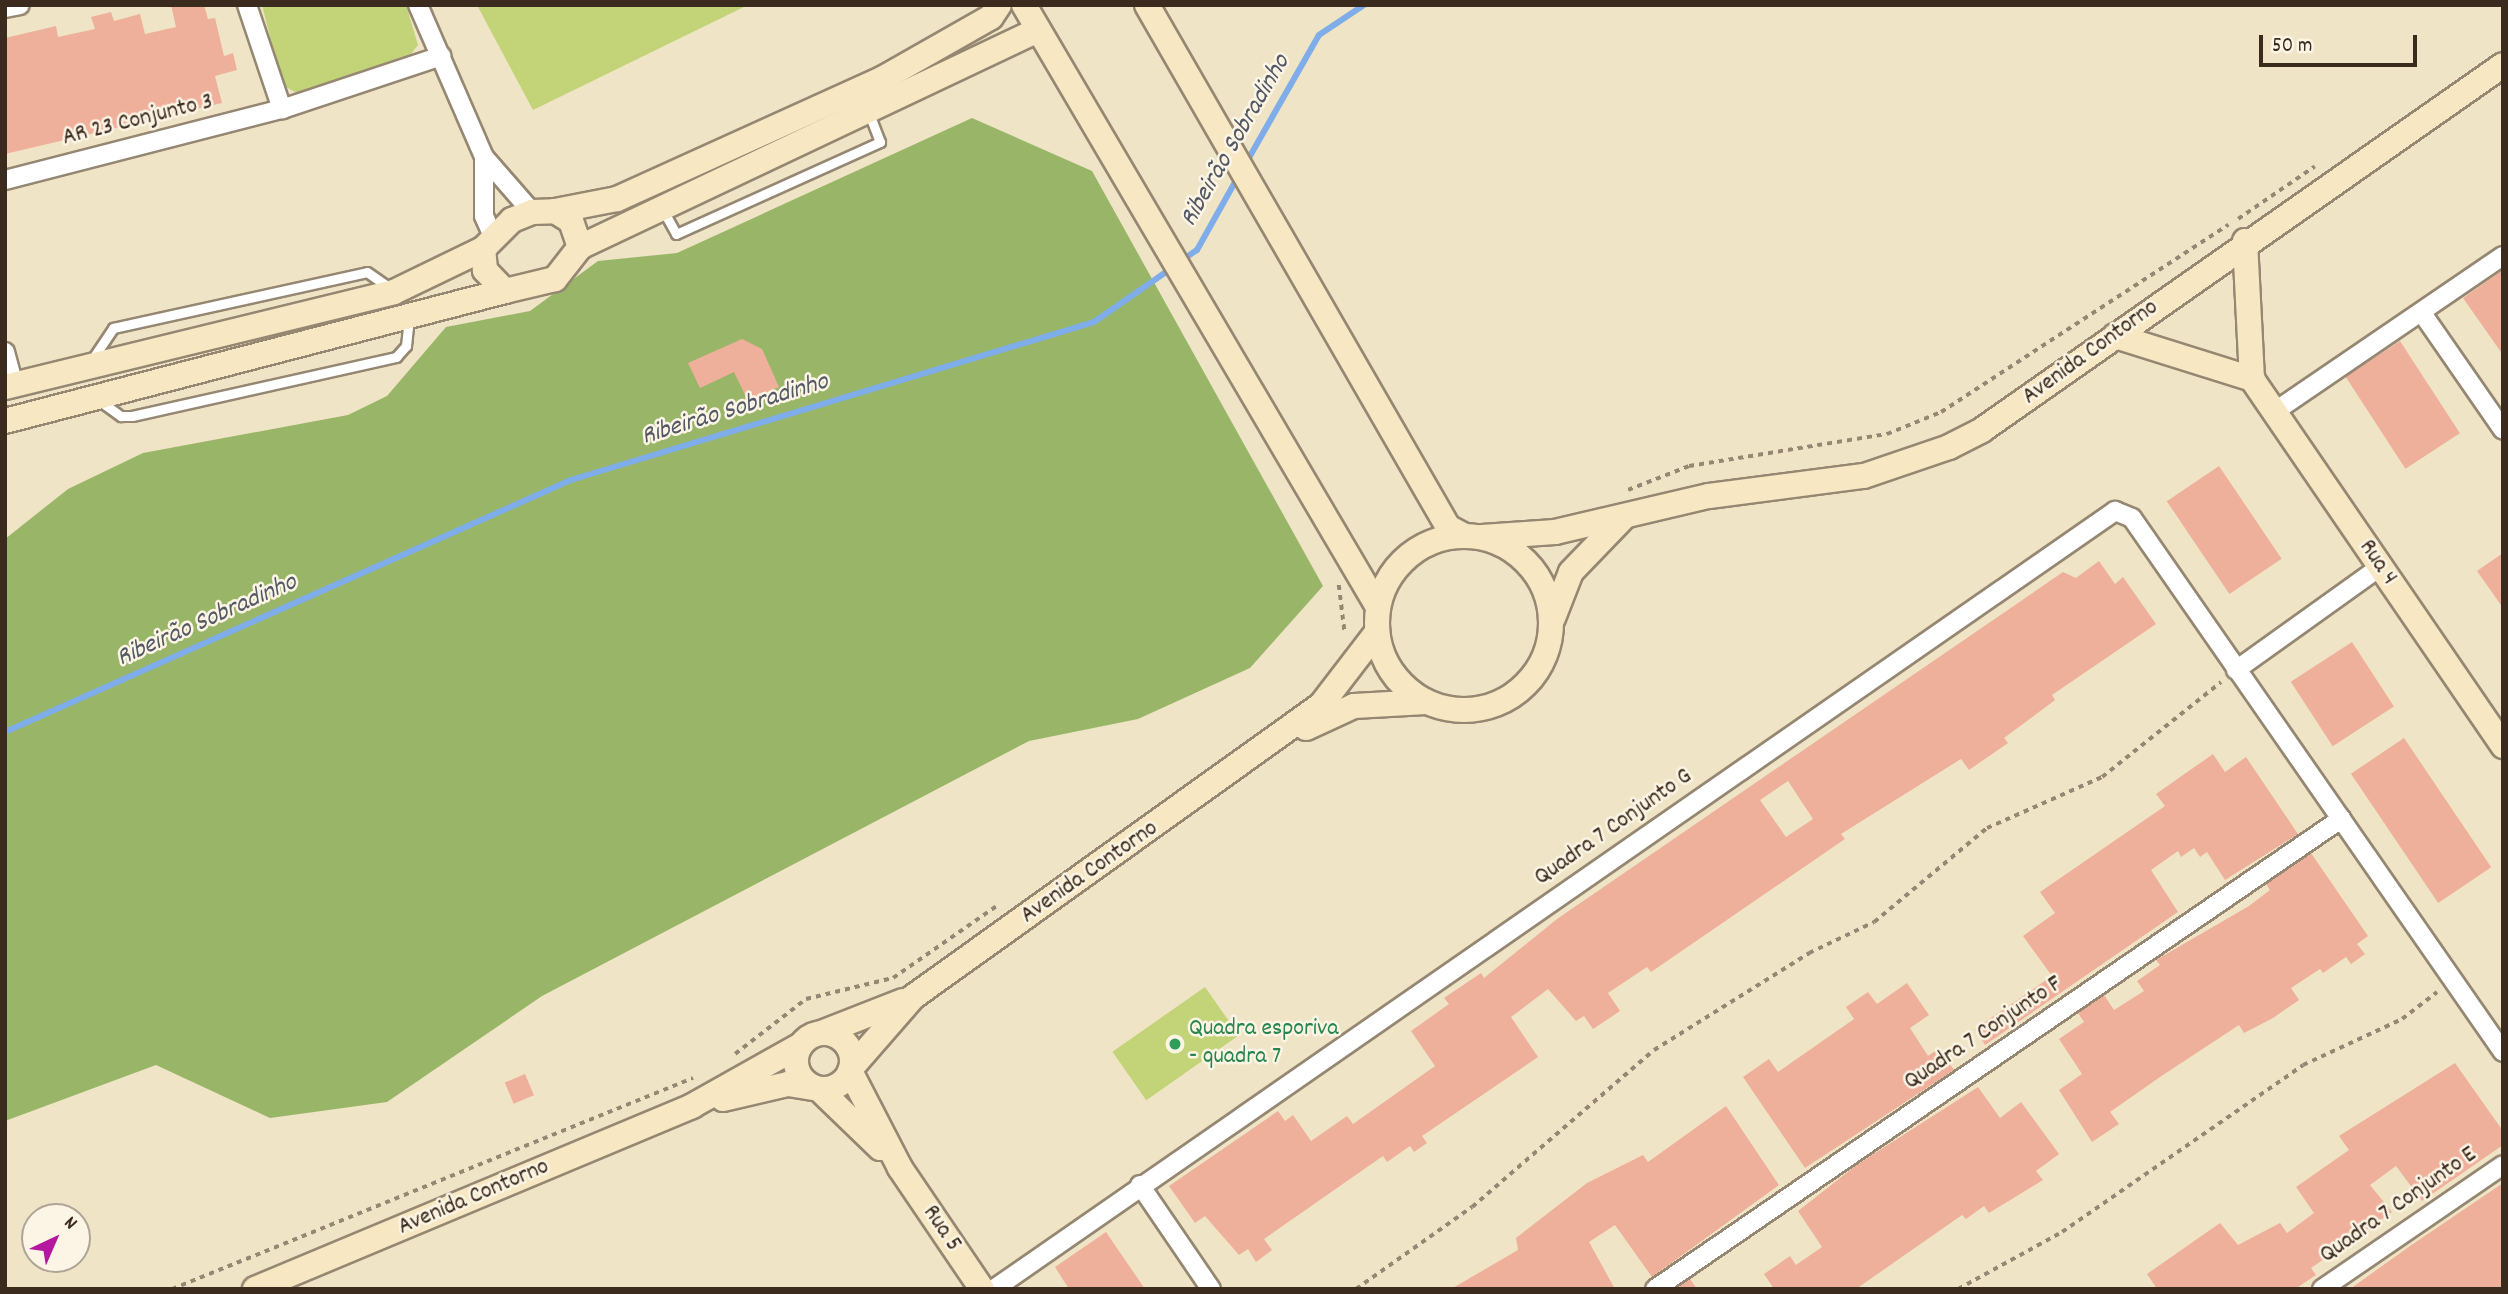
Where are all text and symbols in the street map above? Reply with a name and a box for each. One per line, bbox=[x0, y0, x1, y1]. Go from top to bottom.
scale bar bbox=[2263, 21, 2420, 65]
text: 50 m bbox=[2272, 32, 2312, 62]
water label: Ribeirão Sobradinho bbox=[1174, 49, 1298, 233]
street label: AR 23 Conjunto 3 bbox=[60, 88, 216, 154]
street label: Avenida Contorno bbox=[2017, 294, 2165, 412]
water label: Ribeirão Sobradinho bbox=[638, 367, 832, 453]
street label: Rua 4 bbox=[2351, 535, 2403, 591]
water label: Ribeirão Sobradinho bbox=[112, 567, 302, 675]
street label: Quadra 7 Conjunto G bbox=[1530, 763, 1698, 893]
street label: Avenida Contorno bbox=[1016, 815, 1164, 931]
street label: Quadra 7 Conjunto F bbox=[1900, 971, 2068, 1097]
place label: Quadra esporiva - quadra 7 bbox=[1189, 1016, 1338, 1072]
marker: Quadra esporiva - quadra 7 bbox=[1167, 1036, 1183, 1052]
street label: Quadra 7 Conjunto E bbox=[2315, 1141, 2483, 1271]
street label: Avenida Contorno bbox=[394, 1153, 554, 1243]
street label: Rua 5 bbox=[915, 1200, 967, 1258]
north arrow bbox=[21, 1203, 91, 1273]
text: N bbox=[57, 1211, 82, 1237]

